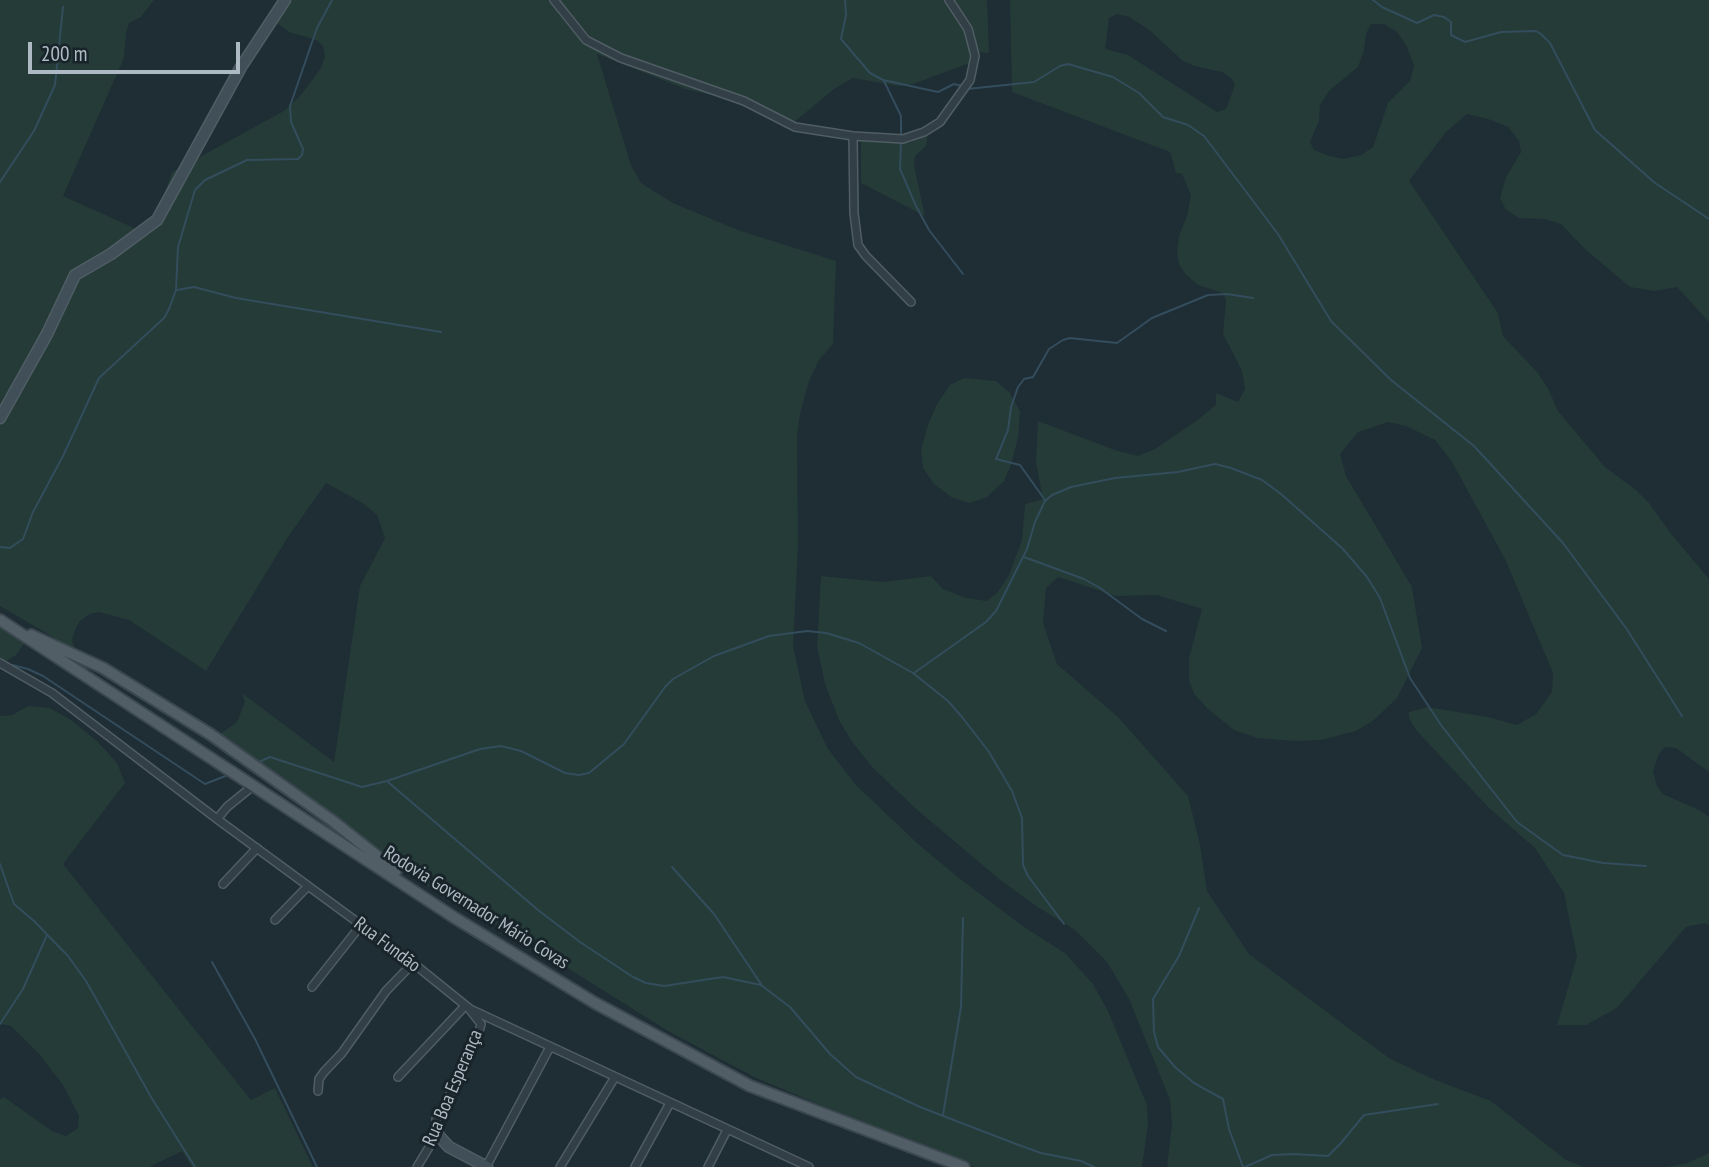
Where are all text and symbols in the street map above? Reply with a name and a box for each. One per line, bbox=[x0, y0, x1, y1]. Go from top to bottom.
scale bar bbox=[32, 28, 243, 72]
text: 200 m bbox=[41, 40, 87, 67]
street label: Rodovia Governador Mário Covas bbox=[379, 842, 573, 974]
street label: Rua Fundão bbox=[349, 913, 425, 977]
street label: Rua Boa Esperança bbox=[418, 1026, 488, 1150]

